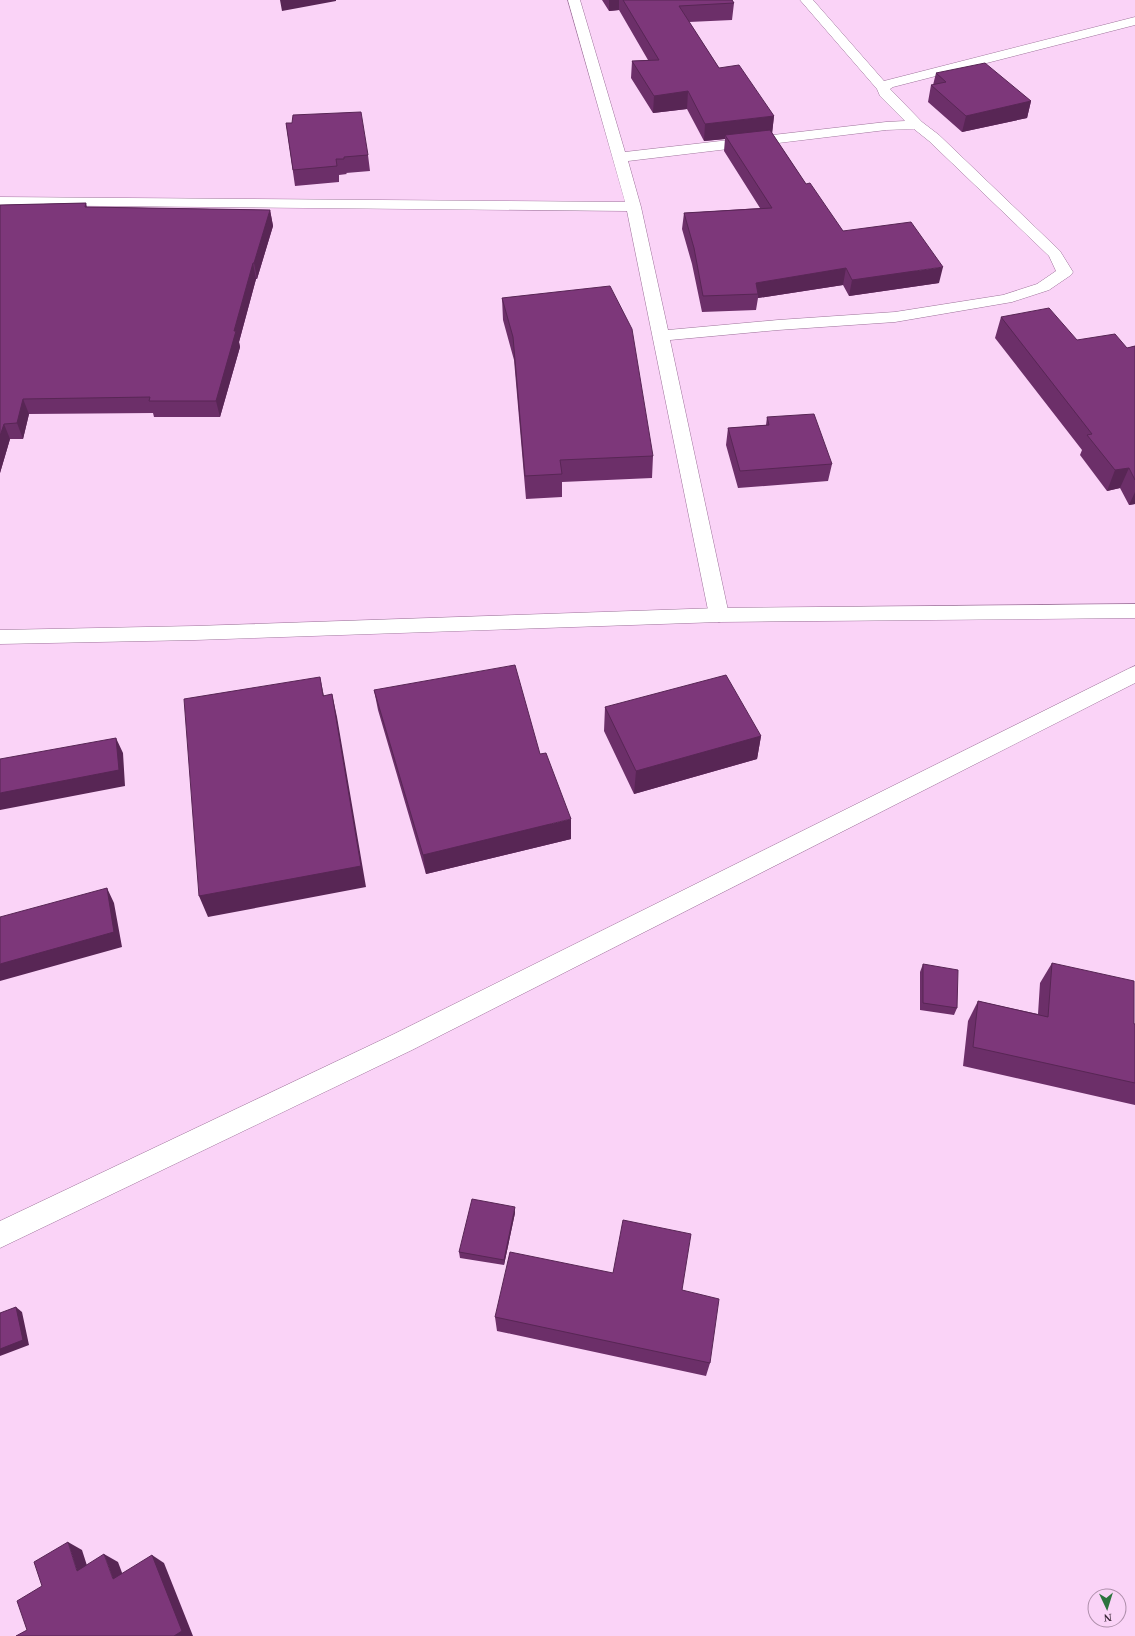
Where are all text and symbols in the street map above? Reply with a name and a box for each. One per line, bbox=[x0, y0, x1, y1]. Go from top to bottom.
north arrow bbox=[1087, 1588, 1127, 1628]
text: N bbox=[1103, 1612, 1112, 1624]

